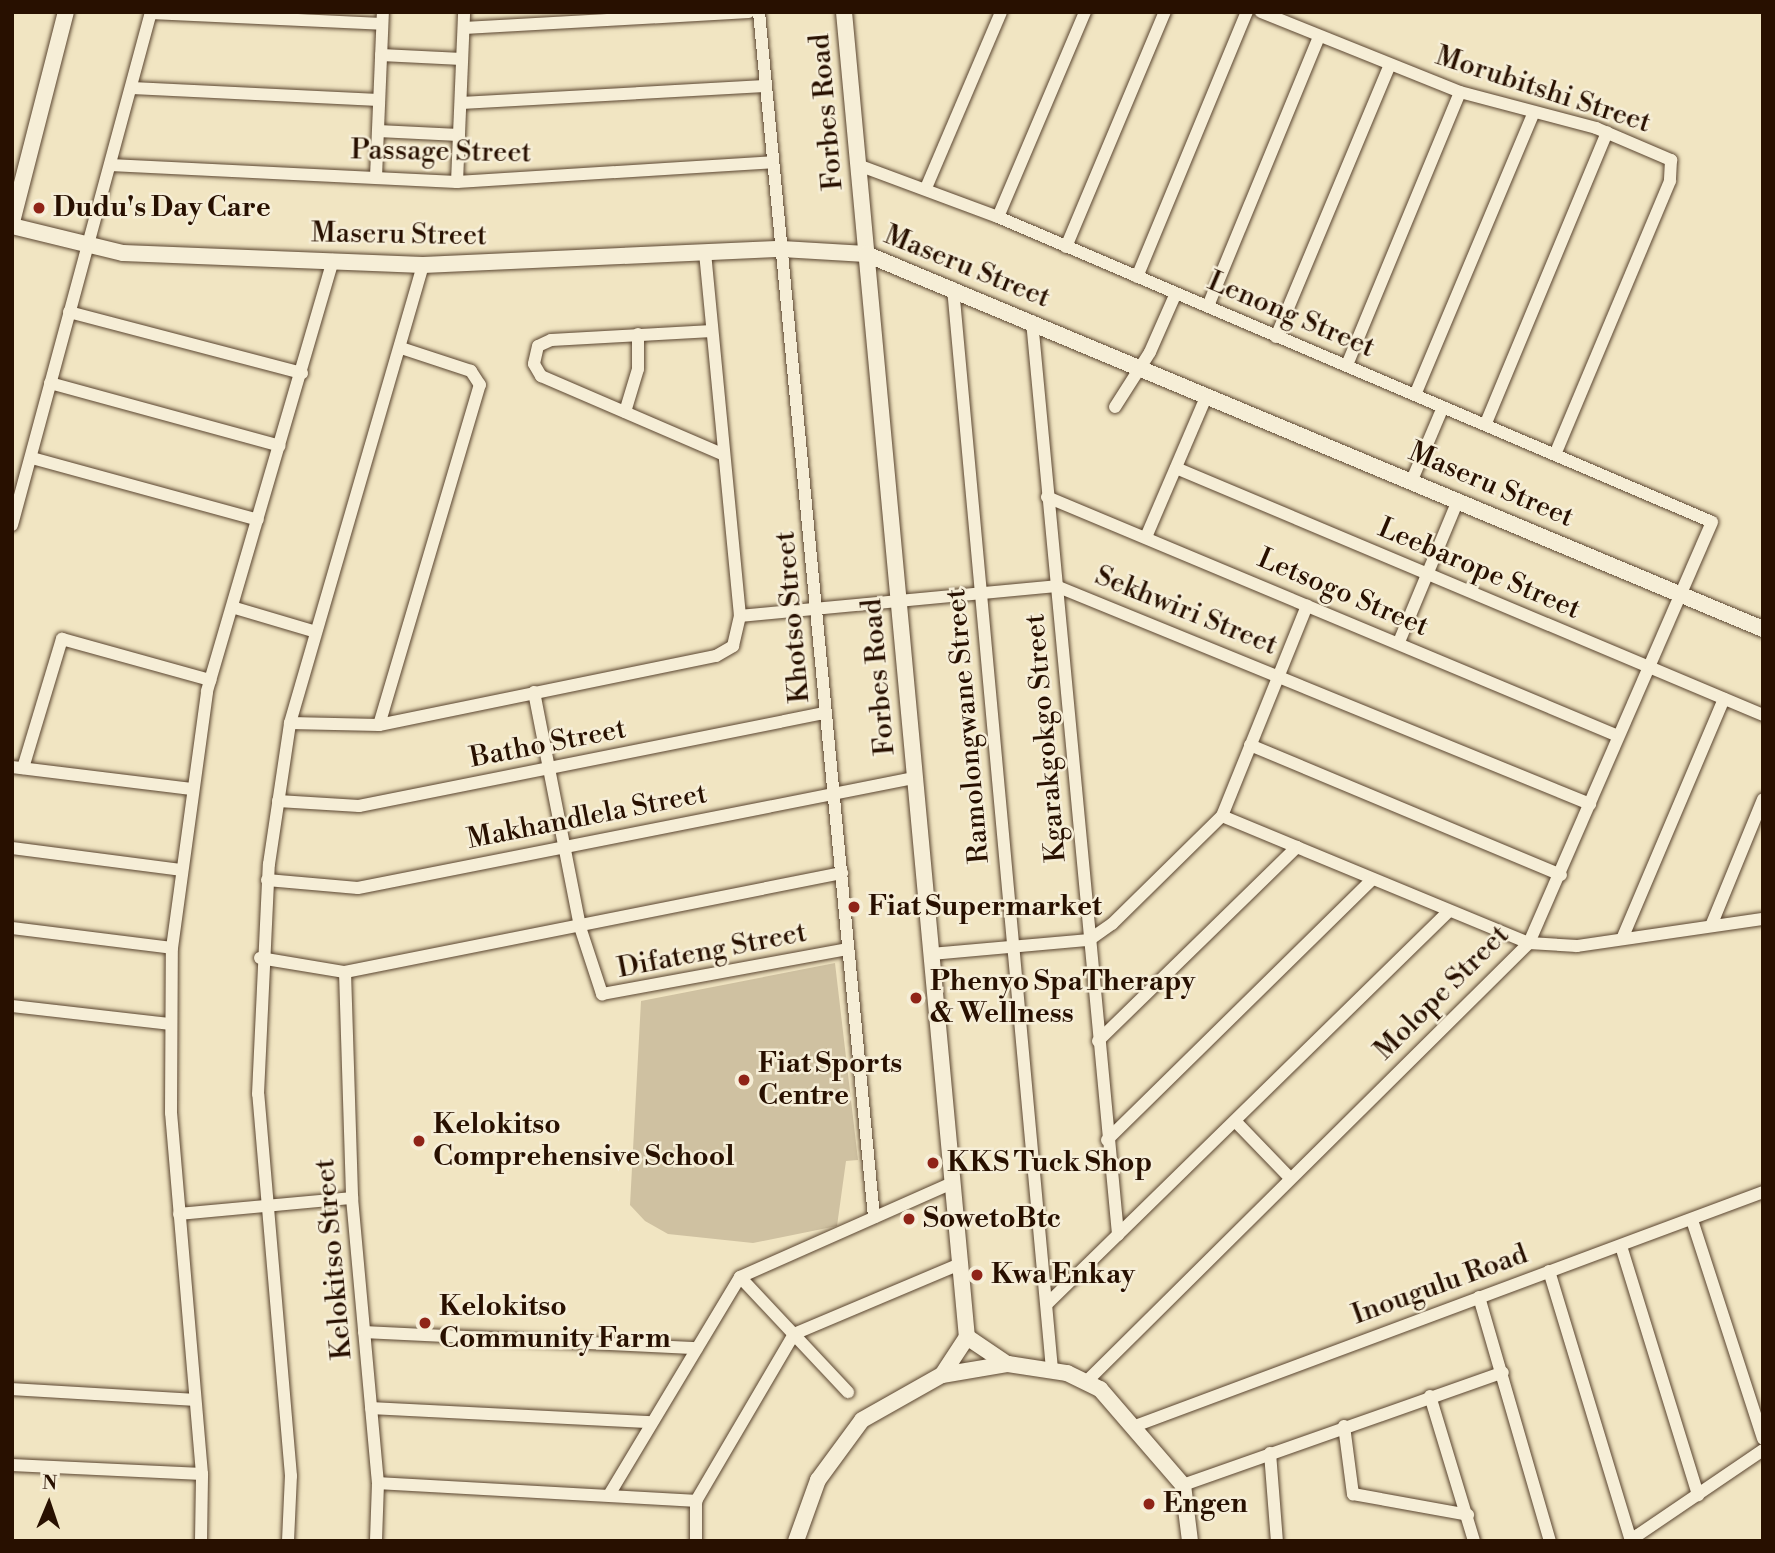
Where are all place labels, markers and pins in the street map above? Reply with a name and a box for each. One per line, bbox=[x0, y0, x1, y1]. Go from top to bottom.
place label: Dudu's Day Care bbox=[53, 191, 271, 225]
marker: Dudu's Day Care bbox=[31, 200, 47, 216]
place label: Fiat Supermarket bbox=[868, 890, 1102, 924]
marker: Fiat Supermarket bbox=[846, 899, 862, 915]
place label: Phenyo SpaTherapy & Wellness bbox=[930, 965, 1195, 1031]
marker: Phenyo SpaTherapy & Wellness bbox=[908, 990, 924, 1006]
place label: Fiat Sports Centre bbox=[758, 1047, 902, 1113]
marker: Fiat Sports Centre bbox=[736, 1072, 752, 1088]
place label: Kelokitso Comprehensive School bbox=[433, 1108, 735, 1174]
marker: Kelokitso Comprehensive School bbox=[411, 1133, 427, 1149]
place label: KKS Tuck Shop bbox=[947, 1146, 1152, 1180]
marker: KKS Tuck Shop bbox=[925, 1155, 941, 1171]
place label: SowetoBtc bbox=[923, 1202, 1061, 1236]
marker: SowetoBtc bbox=[901, 1211, 917, 1227]
place label: Kwa Enkay bbox=[991, 1258, 1135, 1292]
marker: Kwa Enkay bbox=[969, 1267, 985, 1283]
place label: Kelokitso Community Farm bbox=[439, 1290, 671, 1356]
marker: Kelokitso Community Farm bbox=[417, 1315, 433, 1331]
place label: Engen bbox=[1163, 1487, 1248, 1521]
marker: Engen bbox=[1141, 1496, 1157, 1512]

